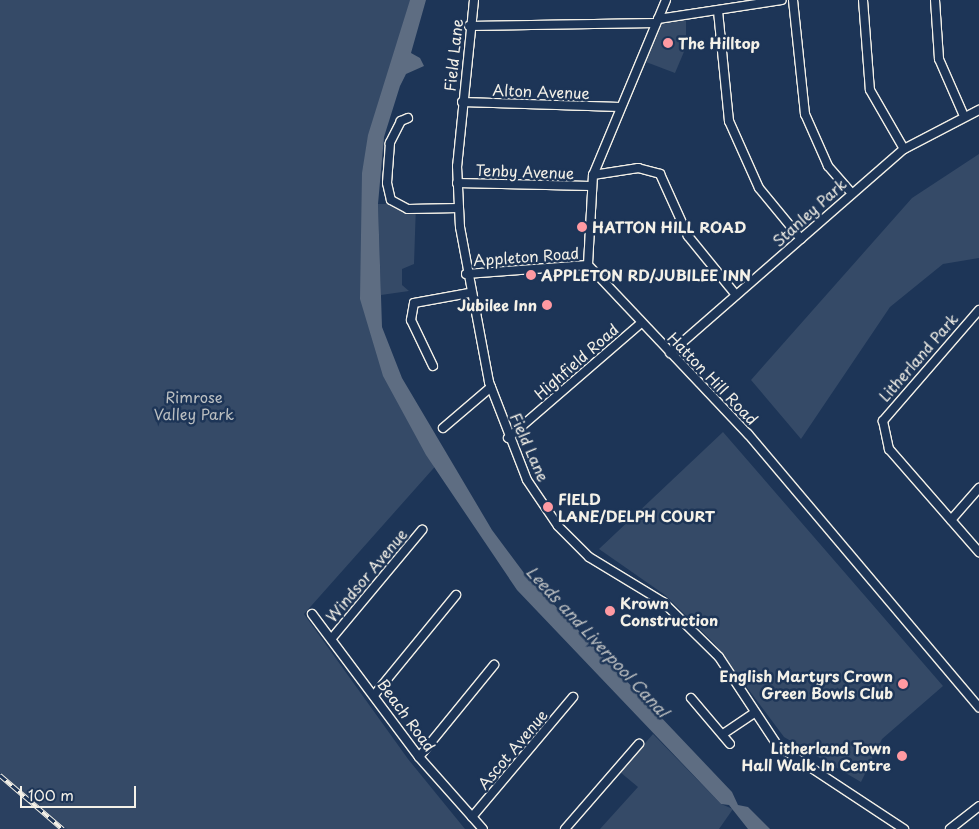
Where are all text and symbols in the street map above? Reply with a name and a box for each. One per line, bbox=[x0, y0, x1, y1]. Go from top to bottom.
street label: Field Lane bbox=[440, 18, 466, 92]
place label: The Hilltop bbox=[678, 34, 760, 52]
marker: The Hilltop bbox=[662, 37, 674, 49]
street label: Alton Avenue bbox=[493, 80, 589, 102]
street label: Tenby Avenue bbox=[476, 160, 574, 182]
street label: Stanley Park bbox=[768, 174, 850, 250]
place label: HATTON HILL ROAD bbox=[592, 218, 748, 236]
marker: HATTON HILL ROAD bbox=[576, 221, 588, 233]
street label: Appleton Road bbox=[472, 243, 580, 269]
place label: APPLETON RD/JUBILEE INN bbox=[541, 266, 754, 284]
marker: APPLETON RD/JUBILEE INN bbox=[525, 269, 537, 281]
place label: Jubilee Inn bbox=[456, 296, 537, 314]
marker: Jubilee Inn bbox=[541, 299, 553, 311]
street label: Litherland Park bbox=[875, 309, 961, 405]
street label: Highfield Road bbox=[530, 320, 622, 402]
street label: Hatton Hill Road bbox=[665, 328, 761, 428]
park label: Rimrose Valley Park bbox=[153, 387, 235, 422]
street label: Field Lane bbox=[507, 410, 553, 484]
place label: FIELD LANE/DELPH COURT bbox=[558, 489, 716, 524]
marker: FIELD LANE/DELPH COURT bbox=[542, 501, 554, 513]
street label: Windsor Avenue bbox=[322, 525, 410, 625]
water label: Leeds and Liverpool Canal bbox=[522, 561, 674, 721]
place label: Krown Construction bbox=[620, 593, 718, 628]
marker: Krown Construction bbox=[604, 605, 616, 617]
place label: English Martyrs Crown Green Bowls Club bbox=[719, 666, 893, 701]
street label: Beach Road bbox=[375, 675, 439, 755]
marker: English Martyrs Crown Green Bowls Club bbox=[897, 678, 909, 690]
street label: Ascot Avenue bbox=[474, 706, 550, 792]
place label: Litherland Town Hall Walk In Centre bbox=[740, 738, 891, 773]
marker: Litherland Town Hall Walk In Centre bbox=[895, 749, 909, 763]
scale bar bbox=[22, 776, 139, 808]
text: 100 m bbox=[28, 783, 74, 806]

